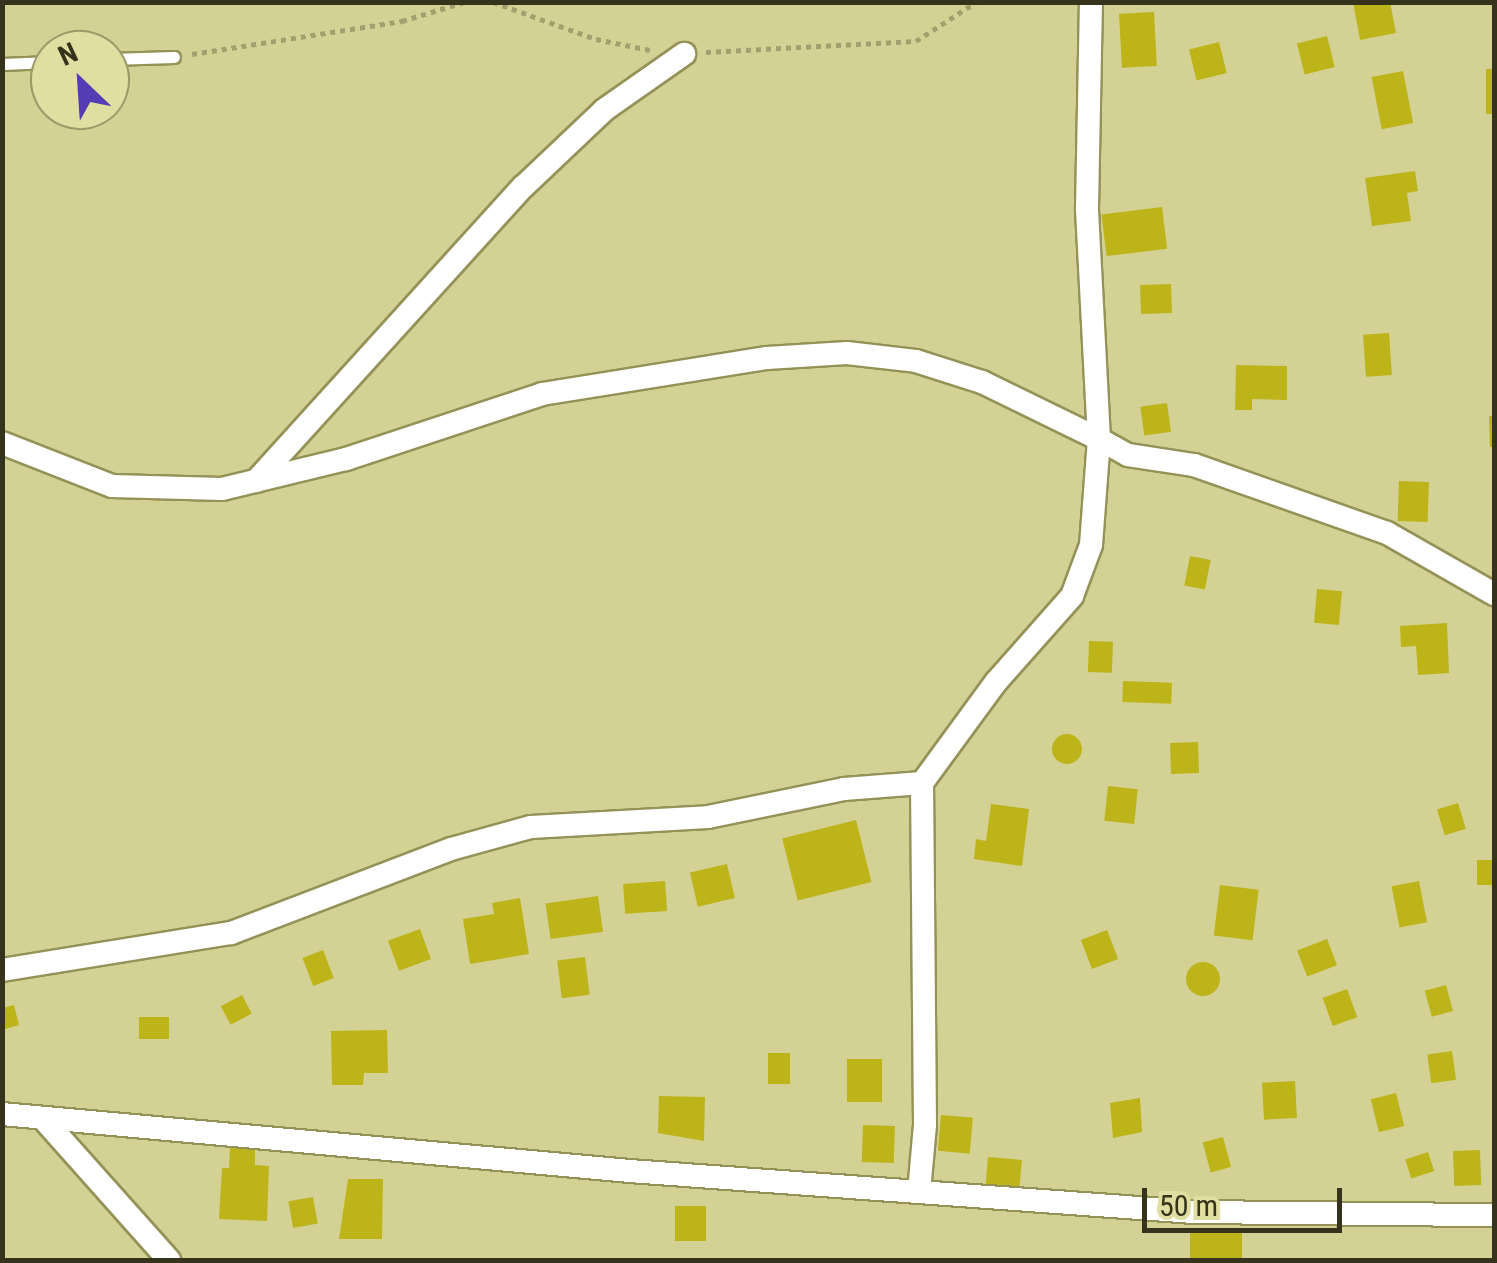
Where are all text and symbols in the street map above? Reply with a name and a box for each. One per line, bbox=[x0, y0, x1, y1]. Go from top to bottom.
north arrow bbox=[30, 30, 130, 130]
text: N bbox=[53, 36, 83, 73]
scale bar bbox=[1147, 1168, 1347, 1230]
text: 50 m bbox=[1159, 1188, 1218, 1223]

